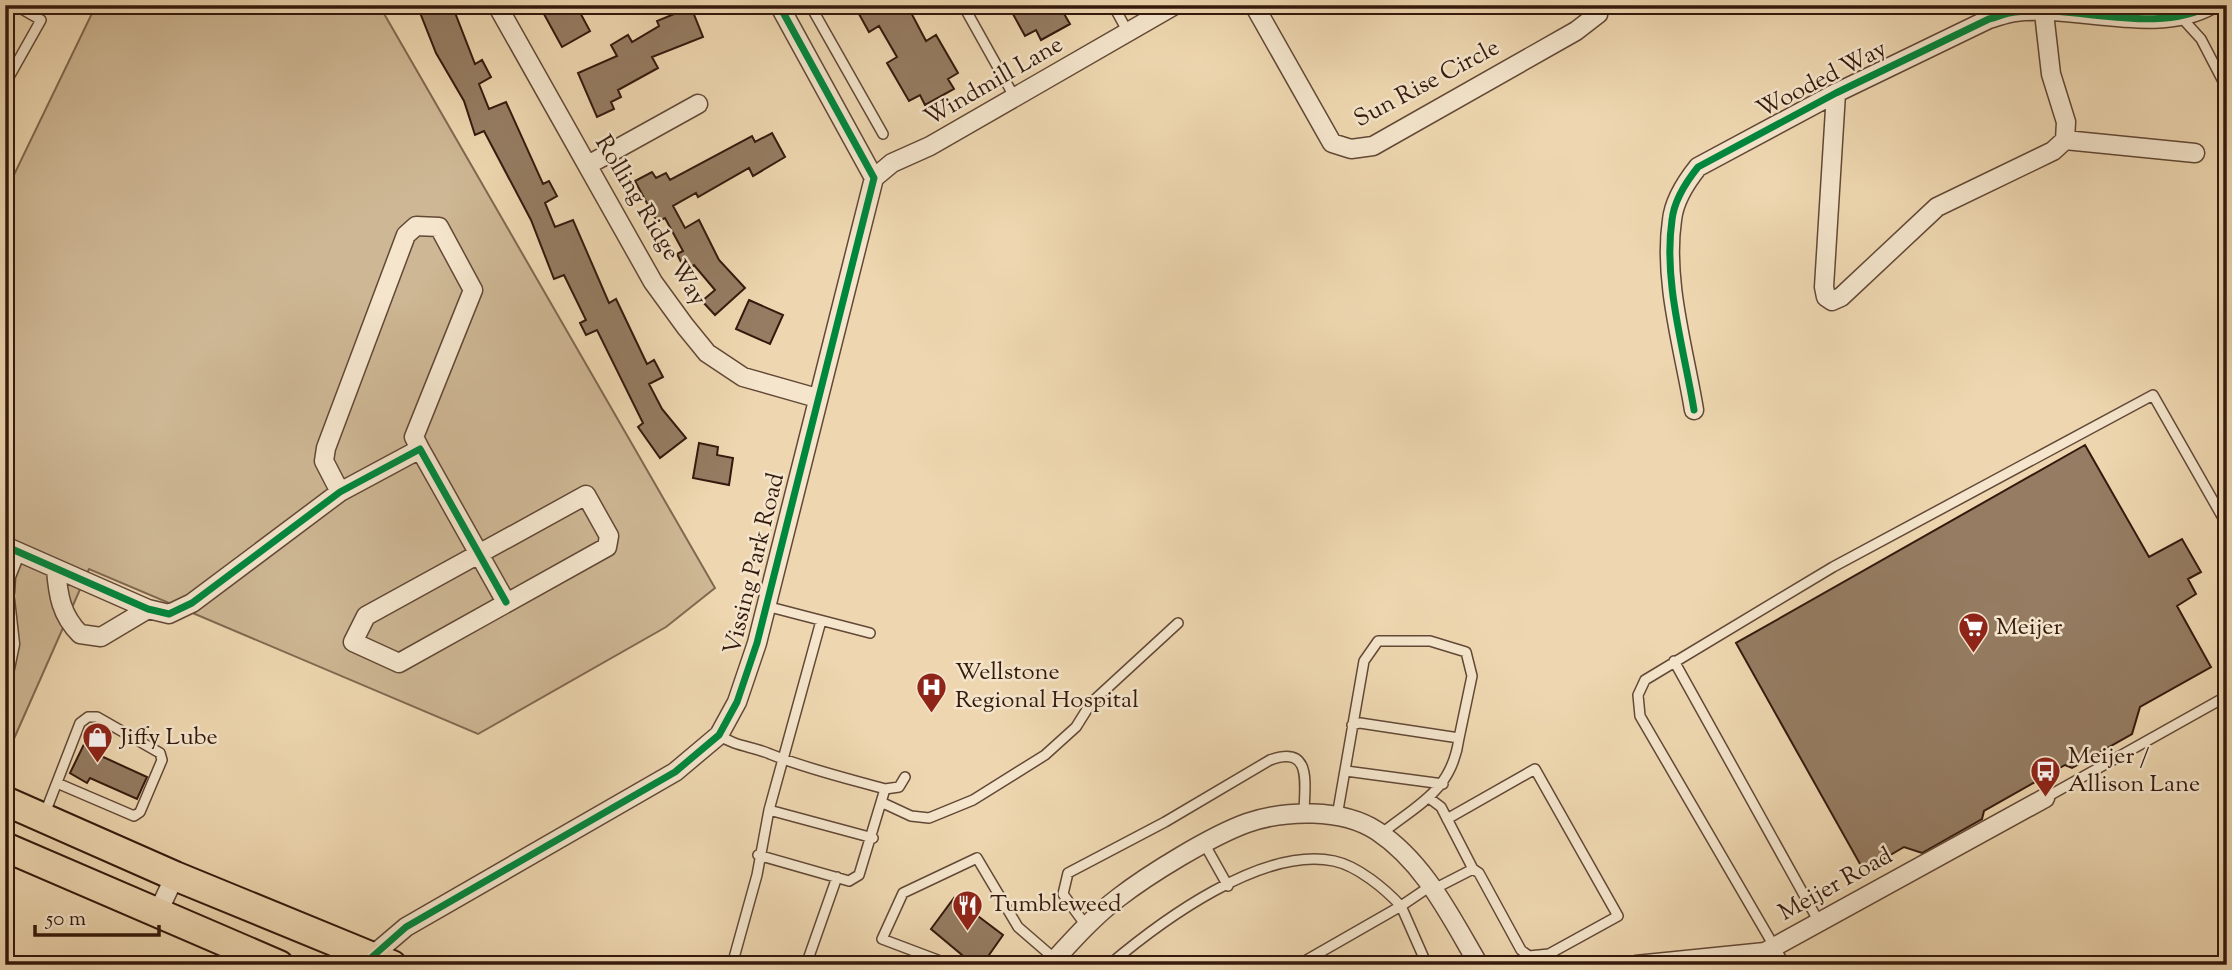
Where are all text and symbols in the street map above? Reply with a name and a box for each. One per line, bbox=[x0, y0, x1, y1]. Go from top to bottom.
street label: Windmill Lane bbox=[918, 28, 1070, 136]
street label: Sun Rise Circle bbox=[1348, 31, 1506, 137]
street label: Wooded Way bbox=[1751, 33, 1893, 127]
street label: Rolling Ridge Way bbox=[586, 129, 714, 313]
street label: Vissing Park Road bbox=[716, 469, 794, 658]
supermarket icon: Meijer bbox=[1956, 611, 1990, 655]
place label: Meijer bbox=[1996, 611, 2063, 645]
place label: Wellstone Regional Hospital bbox=[955, 656, 1139, 718]
hospital icon: Wellstone Regional Hospital bbox=[915, 670, 949, 714]
shop icon: Jiffy Lube bbox=[80, 721, 114, 765]
place label: Jiffy Lube bbox=[118, 721, 218, 755]
place label: Meijer / Allison Lane bbox=[2068, 740, 2200, 802]
bus stop icon: Meijer / Allison Lane bbox=[2028, 754, 2062, 798]
street label: Meijer Road bbox=[1773, 839, 1900, 930]
restaurant icon: Tumbleweed bbox=[950, 888, 984, 932]
place label: Tumbleweed bbox=[990, 888, 1122, 922]
scale bar bbox=[35, 893, 159, 937]
text: 50 m bbox=[45, 905, 86, 935]

